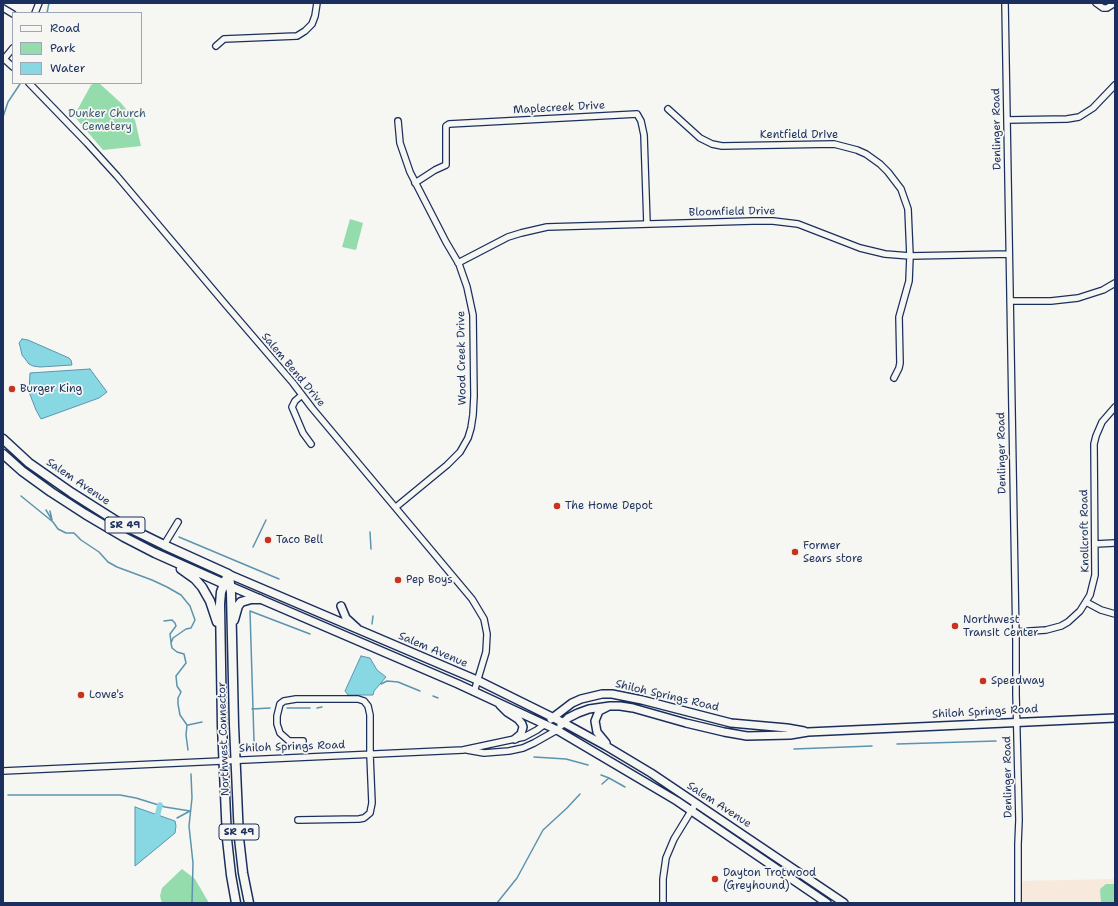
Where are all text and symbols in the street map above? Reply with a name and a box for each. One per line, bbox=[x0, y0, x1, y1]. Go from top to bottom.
legend bbox=[12, 12, 142, 84]
text: Road bbox=[50, 20, 80, 36]
text: Park bbox=[50, 40, 76, 56]
text: Water bbox=[50, 60, 85, 76]
street label: Denlinger Road bbox=[990, 88, 1004, 170]
street label: Maplecreek Drive bbox=[513, 99, 605, 117]
park label: Dunker Church Cemetery bbox=[68, 107, 146, 133]
street label: Kentfield Drive bbox=[760, 128, 838, 142]
street label: Bloomfield Drive bbox=[688, 205, 776, 219]
street label: Wood Creek Drive bbox=[455, 311, 469, 405]
street label: Salem Bend Drive bbox=[258, 330, 328, 410]
place label: Burger King bbox=[20, 382, 82, 396]
marker: Burger King bbox=[7, 384, 17, 394]
street label: Denlinger Road bbox=[995, 412, 1009, 494]
street label: Salem Avenue bbox=[44, 456, 112, 508]
street label: Knollcroft Road bbox=[1078, 489, 1092, 573]
place label: The Home Depot bbox=[565, 499, 653, 513]
marker: The Home Depot bbox=[552, 501, 562, 511]
road number: SR 49 bbox=[105, 517, 145, 533]
place label: Taco Bell bbox=[276, 533, 323, 547]
marker: Taco Bell bbox=[263, 535, 273, 545]
place label: Former Sears store bbox=[803, 539, 863, 565]
marker: Former Sears store bbox=[790, 547, 800, 557]
place label: Pep Boys bbox=[406, 573, 453, 587]
marker: Pep Boys bbox=[393, 575, 403, 585]
place label: Northwest Transit Center bbox=[963, 613, 1039, 639]
marker: Northwest Transit Center bbox=[950, 621, 960, 631]
street label: Salem Avenue bbox=[396, 629, 470, 671]
place label: Speedway bbox=[991, 674, 1045, 688]
marker: Speedway bbox=[978, 676, 988, 686]
street label: Shiloh Springs Road bbox=[614, 678, 720, 714]
street label: Northwest Connector bbox=[215, 682, 233, 796]
place label: Lowe's bbox=[89, 688, 124, 702]
marker: Lowe's bbox=[76, 690, 86, 700]
street label: Shiloh Springs Road bbox=[932, 703, 1038, 721]
street label: Denlinger Road bbox=[1001, 736, 1015, 818]
street label: Shiloh Springs Road bbox=[239, 739, 345, 755]
street label: Salem Avenue bbox=[684, 779, 754, 831]
road number: SR 49 bbox=[219, 824, 259, 840]
place label: Dayton Trotwood (Greyhound) bbox=[723, 866, 816, 892]
marker: Dayton Trotwood (Greyhound) bbox=[710, 874, 720, 884]

